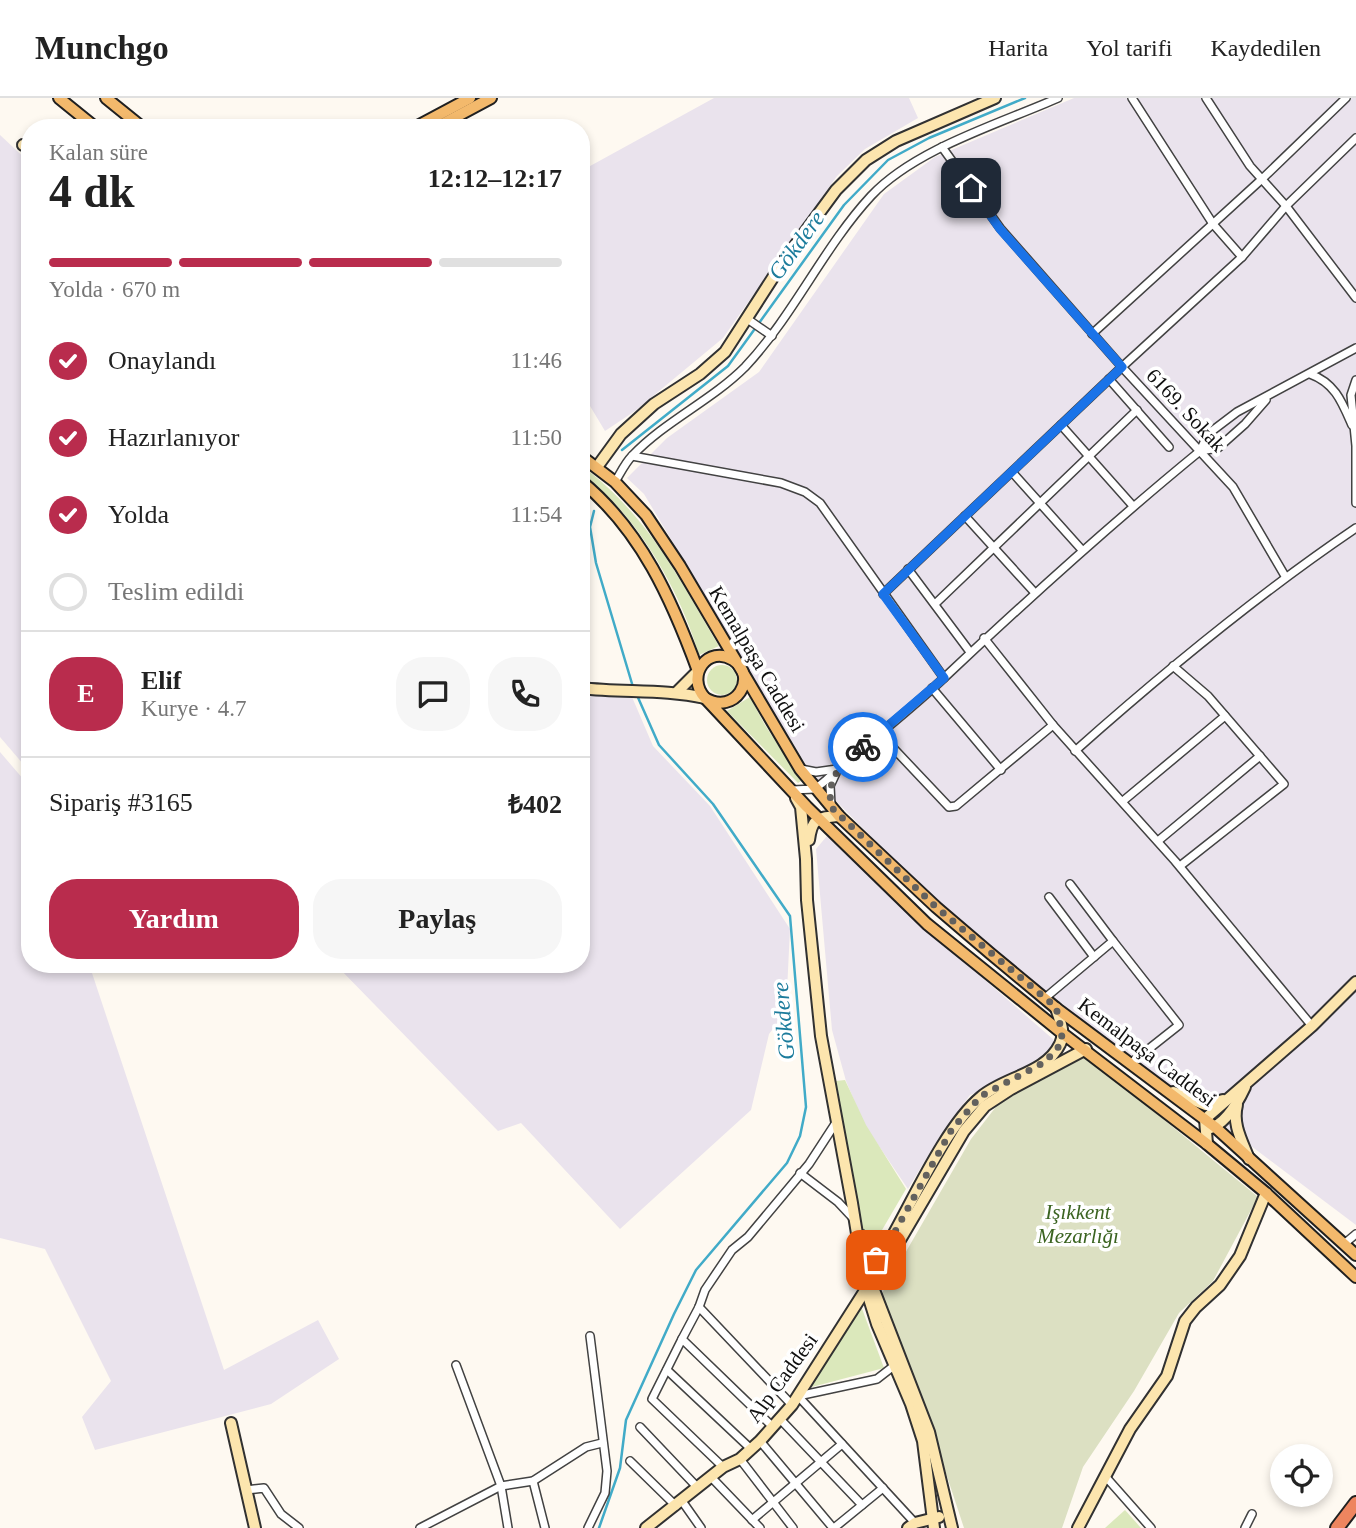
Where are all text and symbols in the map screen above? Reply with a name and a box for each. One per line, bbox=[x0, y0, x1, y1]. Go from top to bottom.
text: Munchgo bbox=[35, 30, 169, 66]
text: Harita bbox=[988, 35, 1048, 61]
text: Yol tarifi bbox=[1086, 35, 1172, 61]
text: Kaydedilen bbox=[1210, 35, 1321, 61]
text: Kalan süre bbox=[49, 140, 148, 165]
pin bbox=[941, 158, 1001, 218]
text: 12:12–12:17 bbox=[428, 164, 562, 193]
text: 4 dk bbox=[49, 166, 135, 217]
icon: home bbox=[952, 169, 990, 207]
water label: Gökdere bbox=[763, 206, 830, 284]
text: Yolda · 670 m bbox=[49, 277, 180, 302]
icon: check bbox=[49, 342, 87, 380]
text: Onaylandı bbox=[108, 346, 216, 375]
text: 11:46 bbox=[510, 348, 562, 373]
street label: 6169. Sokak bbox=[1141, 363, 1231, 457]
icon: check bbox=[49, 419, 87, 457]
text: Hazırlanıyor bbox=[108, 423, 239, 452]
text: 11:50 bbox=[510, 425, 562, 450]
icon: check bbox=[49, 496, 87, 534]
text: Yolda bbox=[108, 500, 169, 529]
text: 11:54 bbox=[510, 502, 562, 527]
text: Teslim edildi bbox=[108, 577, 244, 606]
street label: Kemalpaşa Caddesi bbox=[704, 582, 810, 737]
button: chat bbox=[396, 657, 470, 731]
button: phone bbox=[488, 657, 562, 731]
text: Elif bbox=[141, 666, 181, 695]
text: E bbox=[77, 679, 95, 708]
text: Kurye · 4.7 bbox=[141, 696, 246, 721]
courier bbox=[828, 712, 898, 782]
icon: bike bbox=[844, 728, 882, 766]
text: Sipariş #3165 bbox=[49, 788, 193, 817]
text: ₺402 bbox=[508, 790, 562, 819]
button: Yardım bbox=[49, 879, 299, 959]
button: Paylaş bbox=[313, 879, 562, 959]
water label: Gökdere bbox=[768, 981, 799, 1061]
street label: Kemalpaşa Caddesi bbox=[1073, 992, 1221, 1112]
park label: Işıkkent Mezarlığı bbox=[1036, 1200, 1119, 1248]
pin bbox=[846, 1230, 906, 1290]
icon: bag bbox=[857, 1241, 895, 1279]
street label: Alp Caddesi bbox=[742, 1329, 822, 1427]
map controls bbox=[1270, 1444, 1333, 1507]
button: locate bbox=[1270, 1444, 1333, 1507]

